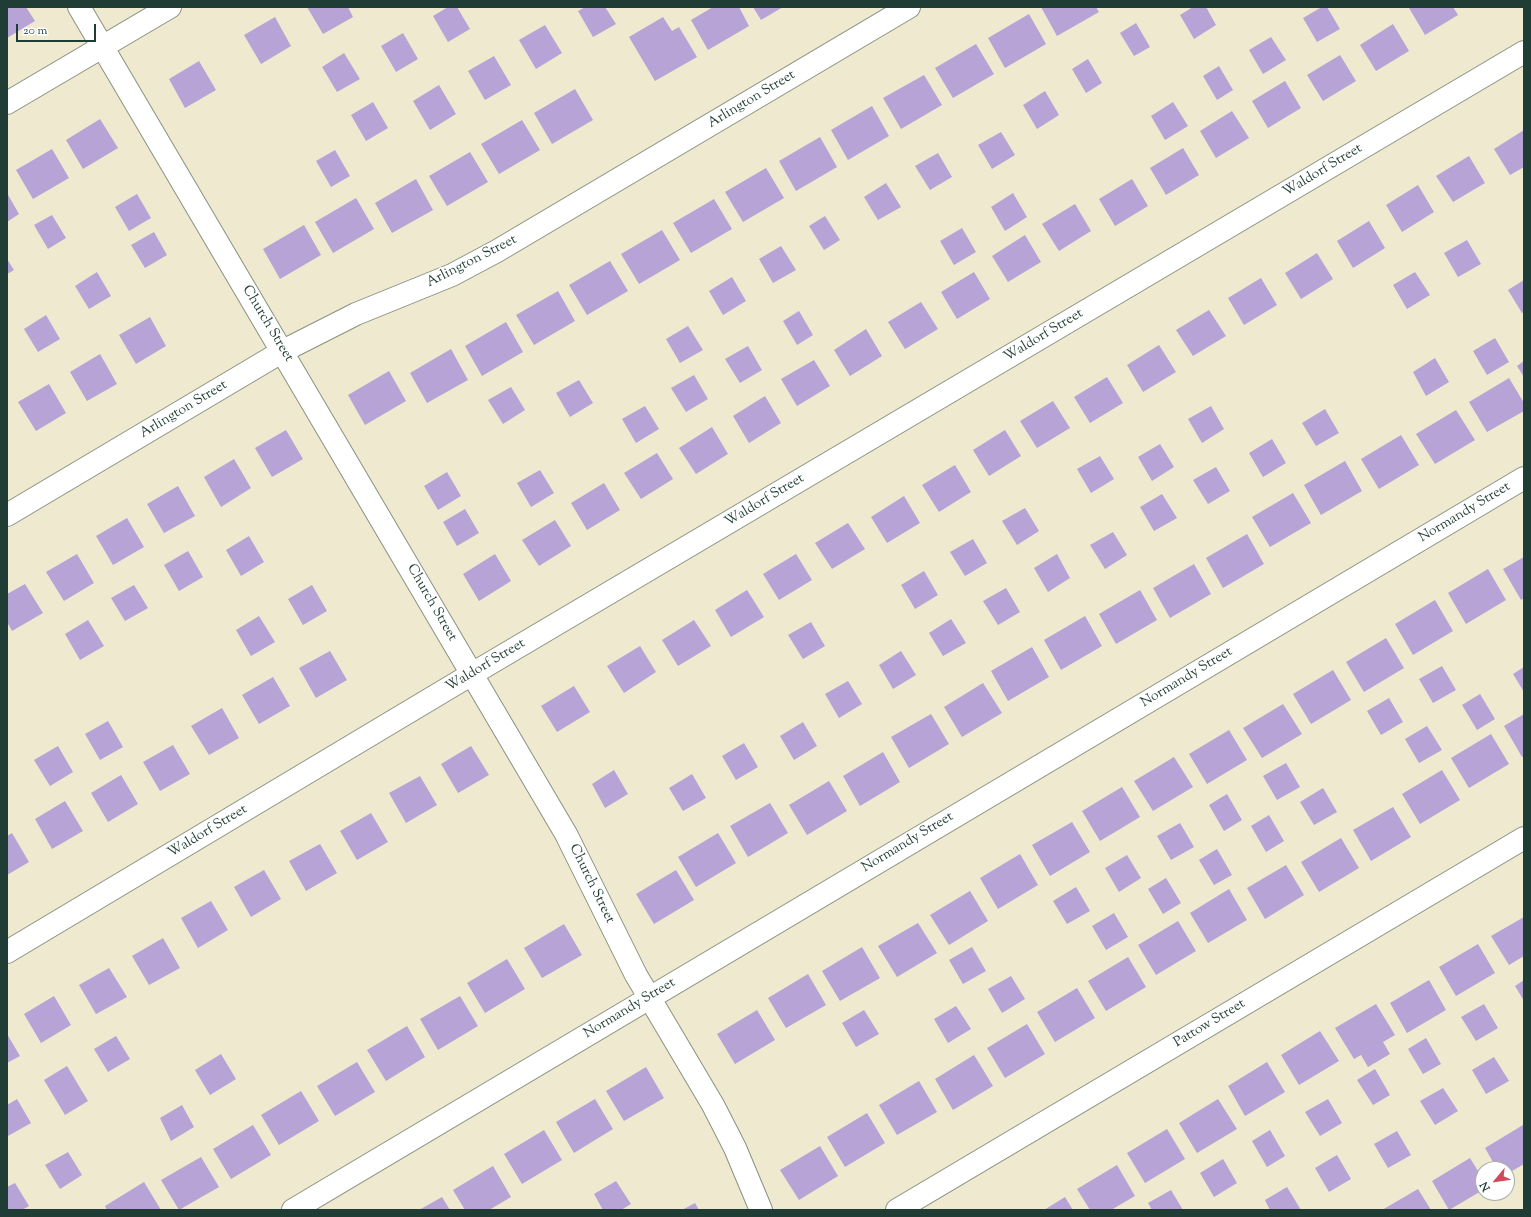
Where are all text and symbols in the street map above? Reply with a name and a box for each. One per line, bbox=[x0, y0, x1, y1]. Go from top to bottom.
scale bar bbox=[18, 16, 98, 42]
text: 20 m bbox=[23, 22, 47, 40]
street label: Arlington Street bbox=[705, 67, 799, 133]
street label: Waldorf Street bbox=[1280, 141, 1366, 201]
street label: Arlington Street bbox=[424, 232, 520, 292]
street label: Church Street bbox=[238, 283, 296, 365]
street label: Waldorf Street bbox=[1001, 306, 1087, 366]
street label: Arlington Street bbox=[137, 377, 231, 443]
street label: Waldorf Street bbox=[722, 471, 808, 531]
street label: Normandy Street bbox=[1416, 479, 1514, 547]
street label: Church Street bbox=[402, 561, 460, 645]
street label: Waldorf Street bbox=[443, 636, 529, 696]
street label: Normandy Street bbox=[1138, 644, 1236, 712]
street label: Waldorf Street bbox=[165, 802, 251, 862]
street label: Normandy Street bbox=[859, 809, 957, 877]
street label: Church Street bbox=[565, 842, 617, 926]
street label: Normandy Street bbox=[581, 975, 679, 1043]
street label: Pattow Street bbox=[1171, 996, 1249, 1052]
north arrow bbox=[1475, 1161, 1515, 1201]
text: N bbox=[1476, 1179, 1495, 1194]

